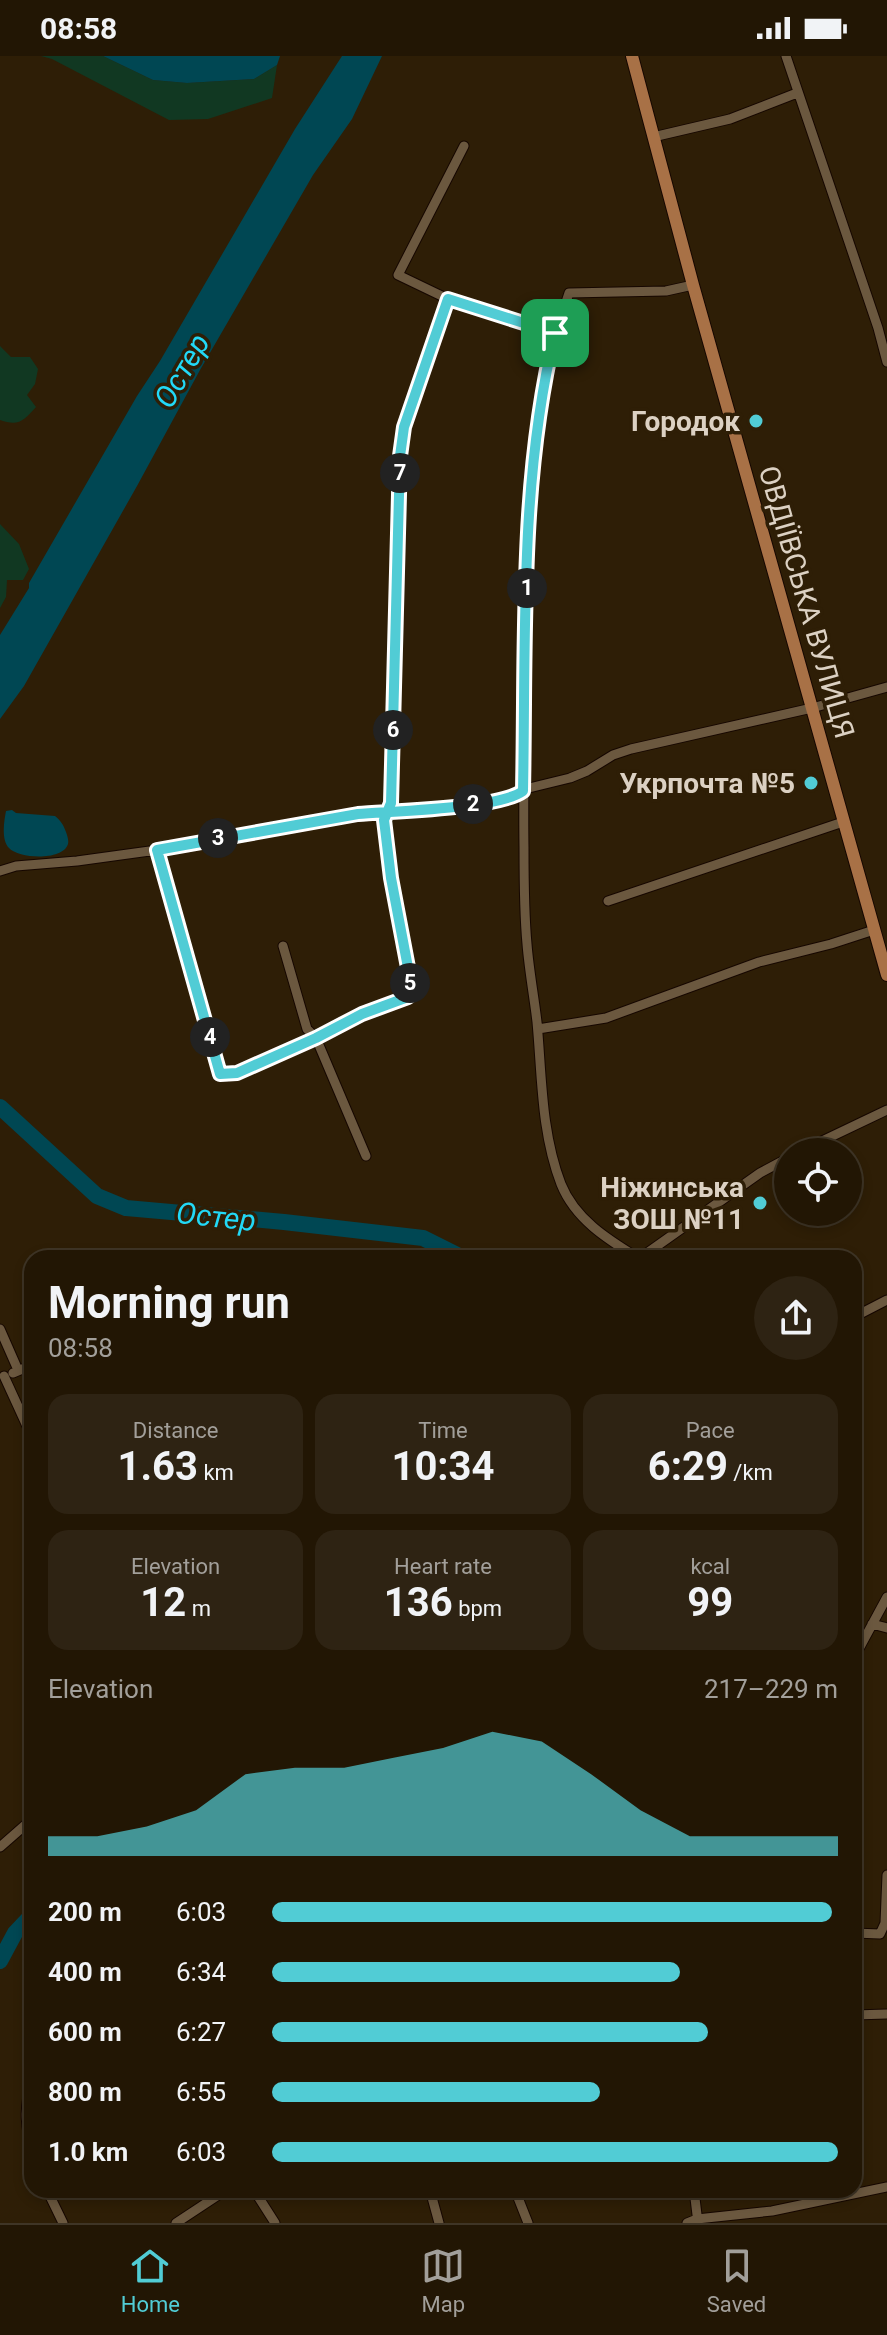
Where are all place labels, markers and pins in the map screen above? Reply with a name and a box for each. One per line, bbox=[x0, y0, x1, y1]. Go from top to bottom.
pin bbox=[521, 299, 589, 367]
place label: Городок bbox=[631, 405, 740, 438]
marker: Городок bbox=[747, 412, 765, 430]
pin: 7 bbox=[380, 453, 420, 493]
pin: 1 bbox=[507, 568, 547, 608]
pin: 6 bbox=[373, 710, 413, 750]
place label: Укрпочта №5 bbox=[619, 767, 795, 800]
marker: Укрпочта №5 bbox=[802, 774, 820, 792]
pin: 2 bbox=[453, 784, 493, 824]
pin: 3 bbox=[198, 818, 238, 858]
pin: 5 bbox=[390, 963, 430, 1003]
pin: 4 bbox=[190, 1017, 230, 1057]
place label: Ніжинська ЗОШ №11 bbox=[600, 1171, 744, 1236]
marker: Ніжинська ЗОШ №11 bbox=[751, 1194, 769, 1212]

